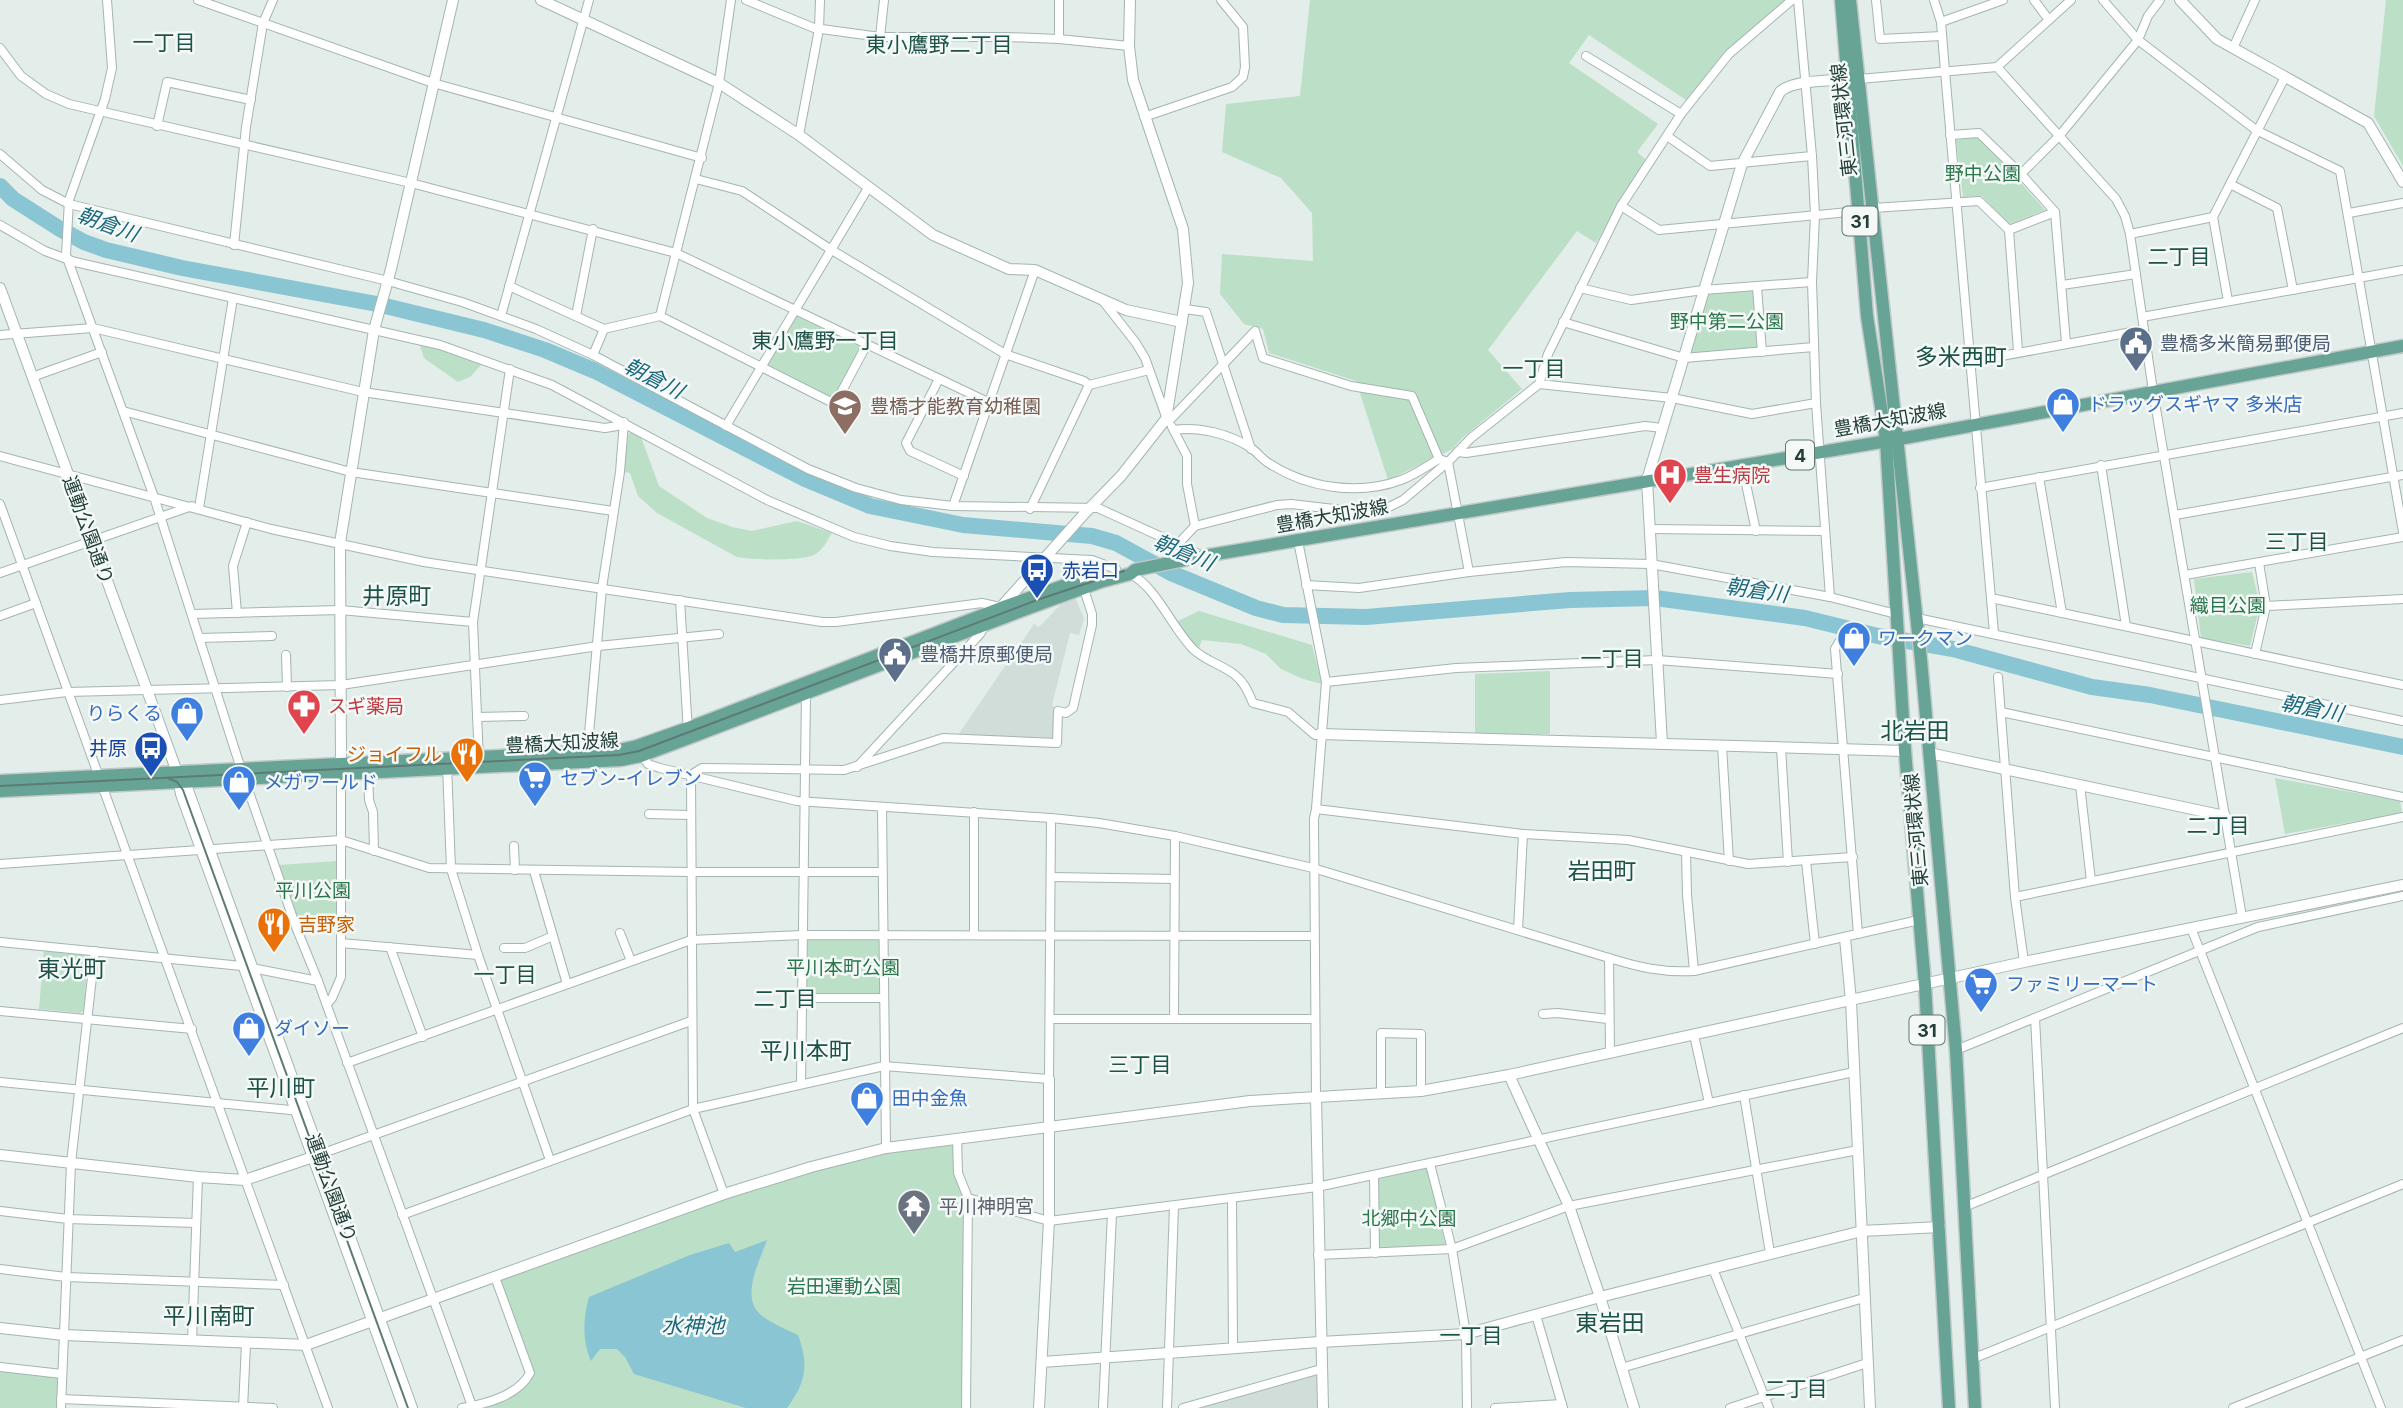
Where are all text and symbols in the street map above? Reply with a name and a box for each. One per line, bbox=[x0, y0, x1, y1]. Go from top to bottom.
district label: 一丁目 bbox=[133, 30, 196, 55]
district label: 東小鷹野二丁目 bbox=[866, 32, 1013, 57]
street label: 東三河環状線 bbox=[1827, 62, 1861, 178]
park label: 野中公園 bbox=[1945, 162, 2021, 185]
water label: 朝倉川 bbox=[74, 201, 144, 247]
road number: 31 bbox=[1842, 206, 1878, 236]
district label: 二丁目 bbox=[2148, 244, 2211, 269]
park label: 野中第二公園 bbox=[1670, 310, 1784, 333]
public building icon: 豊橋多米簡易郵便局 bbox=[2117, 324, 2155, 373]
district label: 東小鷹野一丁目 bbox=[752, 328, 899, 353]
place label: 豊橋多米簡易郵便局 bbox=[2160, 332, 2331, 355]
district label: 多米西町 bbox=[1915, 343, 2007, 371]
water label: 朝倉川 bbox=[620, 353, 690, 404]
district label: 一丁目 bbox=[1503, 356, 1566, 381]
shop icon: ドラッグスギヤマ 多米店 bbox=[2044, 385, 2082, 434]
school or university icon: 豊橋才能教育幼稚園 bbox=[826, 387, 864, 436]
place label: ドラッグスギヤマ 多米店 bbox=[2088, 393, 2302, 416]
place label: 豊橋才能教育幼稚園 bbox=[870, 395, 1041, 418]
street label: 豊橋大知波線 bbox=[1832, 399, 1948, 441]
road number: 4 bbox=[1786, 440, 1814, 470]
hospital icon: 豊生病院 bbox=[1651, 456, 1689, 505]
place label: 豊生病院 bbox=[1694, 464, 1770, 487]
street label: 運動公園通り bbox=[58, 472, 118, 588]
street label: 豊橋大知波線 bbox=[1274, 495, 1390, 537]
water label: 朝倉川 bbox=[1150, 529, 1220, 576]
district label: 三丁目 bbox=[2266, 529, 2329, 554]
bus stop icon: 赤岩口 bbox=[1018, 551, 1056, 600]
place label: 赤岩口 bbox=[1062, 559, 1119, 582]
water label: 朝倉川 bbox=[1724, 573, 1792, 607]
district label: 井原町 bbox=[363, 582, 432, 610]
park label: 織目公園 bbox=[2190, 594, 2266, 617]
shop icon: ワークマン bbox=[1835, 619, 1873, 668]
place label: ワークマン bbox=[1878, 627, 1973, 650]
public building icon: 豊橋井原郵便局 bbox=[876, 635, 914, 684]
place label: 豊橋井原郵便局 bbox=[920, 643, 1053, 666]
district label: 一丁目 bbox=[1581, 646, 1644, 671]
pharmacy icon: スギ薬局 bbox=[285, 687, 323, 736]
water label: 朝倉川 bbox=[2279, 690, 2347, 727]
shop icon: りらくる bbox=[168, 694, 206, 743]
place label: スギ薬局 bbox=[328, 695, 404, 718]
place label: りらくる bbox=[86, 702, 162, 725]
district label: 北岩田 bbox=[1881, 717, 1950, 745]
bus stop icon: 井原 bbox=[132, 729, 170, 778]
street label: 豊橋大知波線 bbox=[504, 729, 620, 757]
restaurant icon: ジョイフル bbox=[448, 735, 486, 784]
place label: 井原 bbox=[89, 737, 127, 760]
place label: ジョイフル bbox=[347, 743, 442, 766]
supermarket icon: セブン-イレブン bbox=[516, 759, 554, 808]
shop icon: メガワールド bbox=[220, 763, 258, 812]
place label: セブン-イレブン bbox=[560, 767, 702, 790]
place label: メガワールド bbox=[264, 771, 378, 794]
street label: 東三河環状線 bbox=[1900, 772, 1932, 888]
district label: 二丁目 bbox=[2187, 813, 2250, 838]
district label: 岩田町 bbox=[1568, 857, 1637, 885]
park label: 平川公園 bbox=[275, 879, 351, 902]
restaurant icon: 吉野家 bbox=[255, 905, 293, 954]
place label: 吉野家 bbox=[298, 913, 355, 936]
district label: 東光町 bbox=[38, 955, 107, 983]
park label: 平川本町公園 bbox=[786, 956, 900, 979]
district label: 一丁目 bbox=[474, 962, 537, 987]
supermarket icon: ファミリーマート bbox=[1962, 965, 2000, 1014]
place label: ファミリーマート bbox=[2006, 973, 2158, 996]
district label: 二丁目 bbox=[754, 986, 817, 1011]
shop icon: ダイソー bbox=[230, 1009, 268, 1058]
road number: 31 bbox=[1910, 1015, 1944, 1044]
place label: ダイソー bbox=[274, 1017, 350, 1040]
district label: 平川本町 bbox=[760, 1037, 852, 1065]
district label: 三丁目 bbox=[1109, 1052, 1172, 1077]
district label: 平川町 bbox=[247, 1074, 316, 1102]
shop icon: 田中金魚 bbox=[848, 1079, 886, 1128]
place label: 田中金魚 bbox=[892, 1087, 968, 1110]
street label: 運動公園通り bbox=[301, 1130, 361, 1246]
temple icon: 平川神明宮 bbox=[895, 1187, 933, 1236]
place label: 平川神明宮 bbox=[939, 1195, 1034, 1218]
park label: 北郷中公園 bbox=[1361, 1207, 1457, 1230]
park label: 岩田運動公園 bbox=[787, 1275, 901, 1298]
district label: 平川南町 bbox=[163, 1302, 255, 1330]
district label: 東岩田 bbox=[1576, 1309, 1645, 1337]
water label: 水神池 bbox=[662, 1313, 726, 1338]
district label: 一丁目 bbox=[1440, 1323, 1503, 1348]
district label: 二丁目 bbox=[1765, 1376, 1828, 1401]

